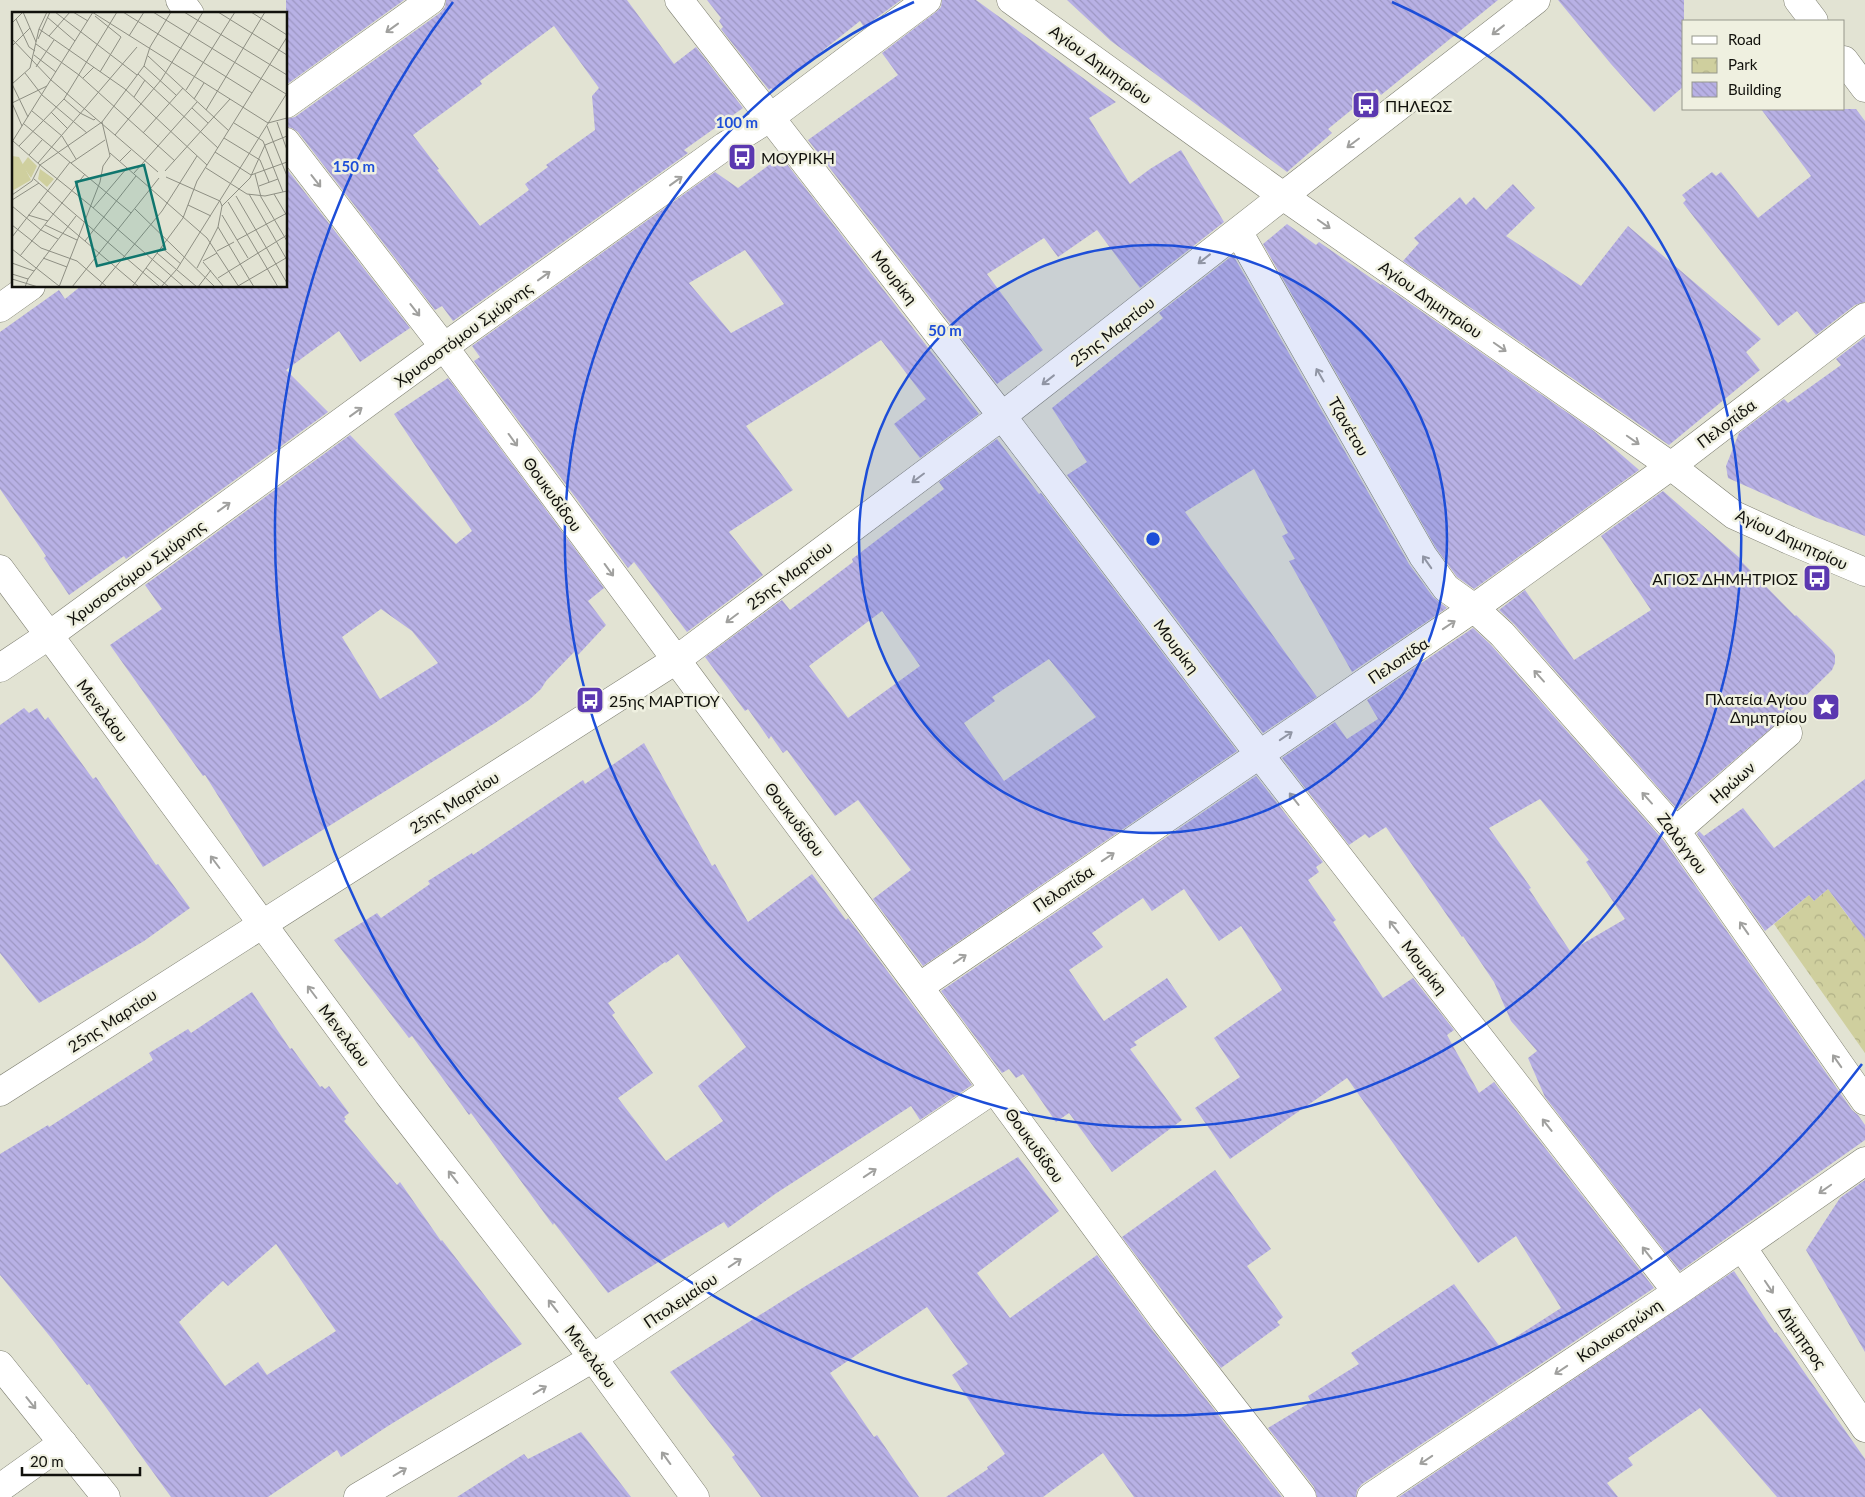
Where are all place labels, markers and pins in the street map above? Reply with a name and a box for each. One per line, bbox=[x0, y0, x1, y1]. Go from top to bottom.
bus stop icon: ΠΗΛΕΩΣ bbox=[1351, 90, 1381, 120]
place label: ΠΗΛΕΩΣ bbox=[1385, 96, 1452, 115]
bus stop icon: ΜΟΥΡΙΚΗ bbox=[727, 142, 757, 172]
place label: ΜΟΥΡΙΚΗ bbox=[761, 148, 835, 167]
centre of rings bbox=[1144, 530, 1162, 548]
bus stop icon: ΑΓΙΟΣ ΔΗΜΗΤΡΙΟΣ bbox=[1802, 563, 1832, 593]
place label: ΑΓΙΟΣ ΔΗΜΗΤΡΙΟΣ bbox=[1652, 569, 1798, 588]
bus stop icon: 25ης ΜΑΡΤΙΟΥ bbox=[575, 685, 605, 715]
place label: Πλατεία Αγίου Δημητρίου bbox=[1705, 689, 1807, 726]
place label: 25ης ΜΑΡΤΙΟΥ bbox=[609, 691, 720, 710]
place icon: Πλατεία Αγίου Δημητρίου bbox=[1811, 692, 1841, 722]

